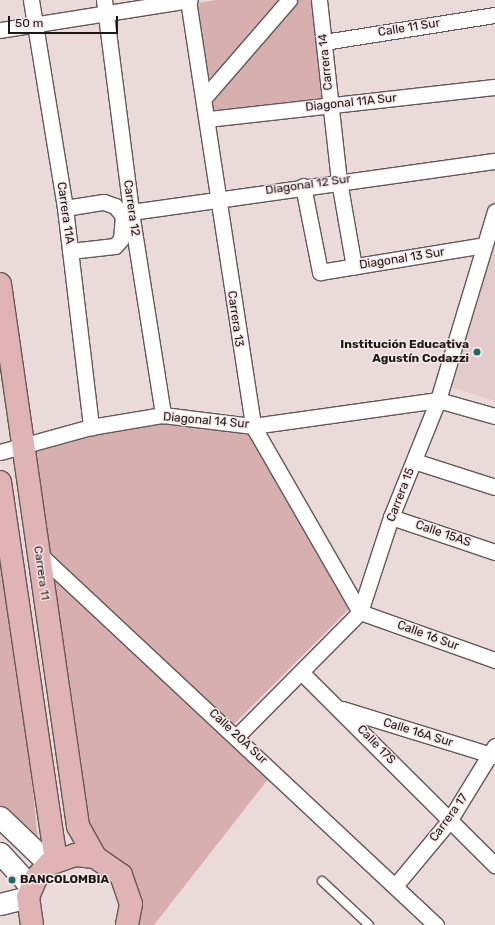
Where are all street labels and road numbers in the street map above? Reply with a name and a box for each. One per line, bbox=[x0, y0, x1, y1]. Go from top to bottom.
street label: Calle 11 Sur bbox=[377, 16, 441, 40]
street label: Carrera 14 bbox=[316, 33, 336, 91]
street label: Diagonal 11A Sur bbox=[304, 91, 398, 115]
street label: Diagonal 12 Sur bbox=[264, 172, 352, 198]
street label: Carrera 12 bbox=[120, 179, 142, 237]
street label: Carrera 11A bbox=[54, 181, 76, 245]
street label: Diagonal 13 Sur bbox=[358, 245, 446, 273]
street label: Carrera 13 bbox=[224, 290, 246, 348]
street label: Diagonal 14 Sur bbox=[162, 410, 250, 432]
street label: Carrera 15 bbox=[384, 466, 418, 524]
street label: Calle 15AS bbox=[413, 518, 473, 550]
street label: Carrera 11 bbox=[30, 545, 52, 601]
street label: Calle 16 Sur bbox=[395, 618, 461, 654]
street label: Calle 20A Sur bbox=[206, 706, 270, 768]
street label: Calle 16A Sur bbox=[381, 715, 455, 751]
street label: Calle 17S bbox=[354, 722, 398, 768]
street label: Carrera 17 bbox=[427, 791, 471, 845]

